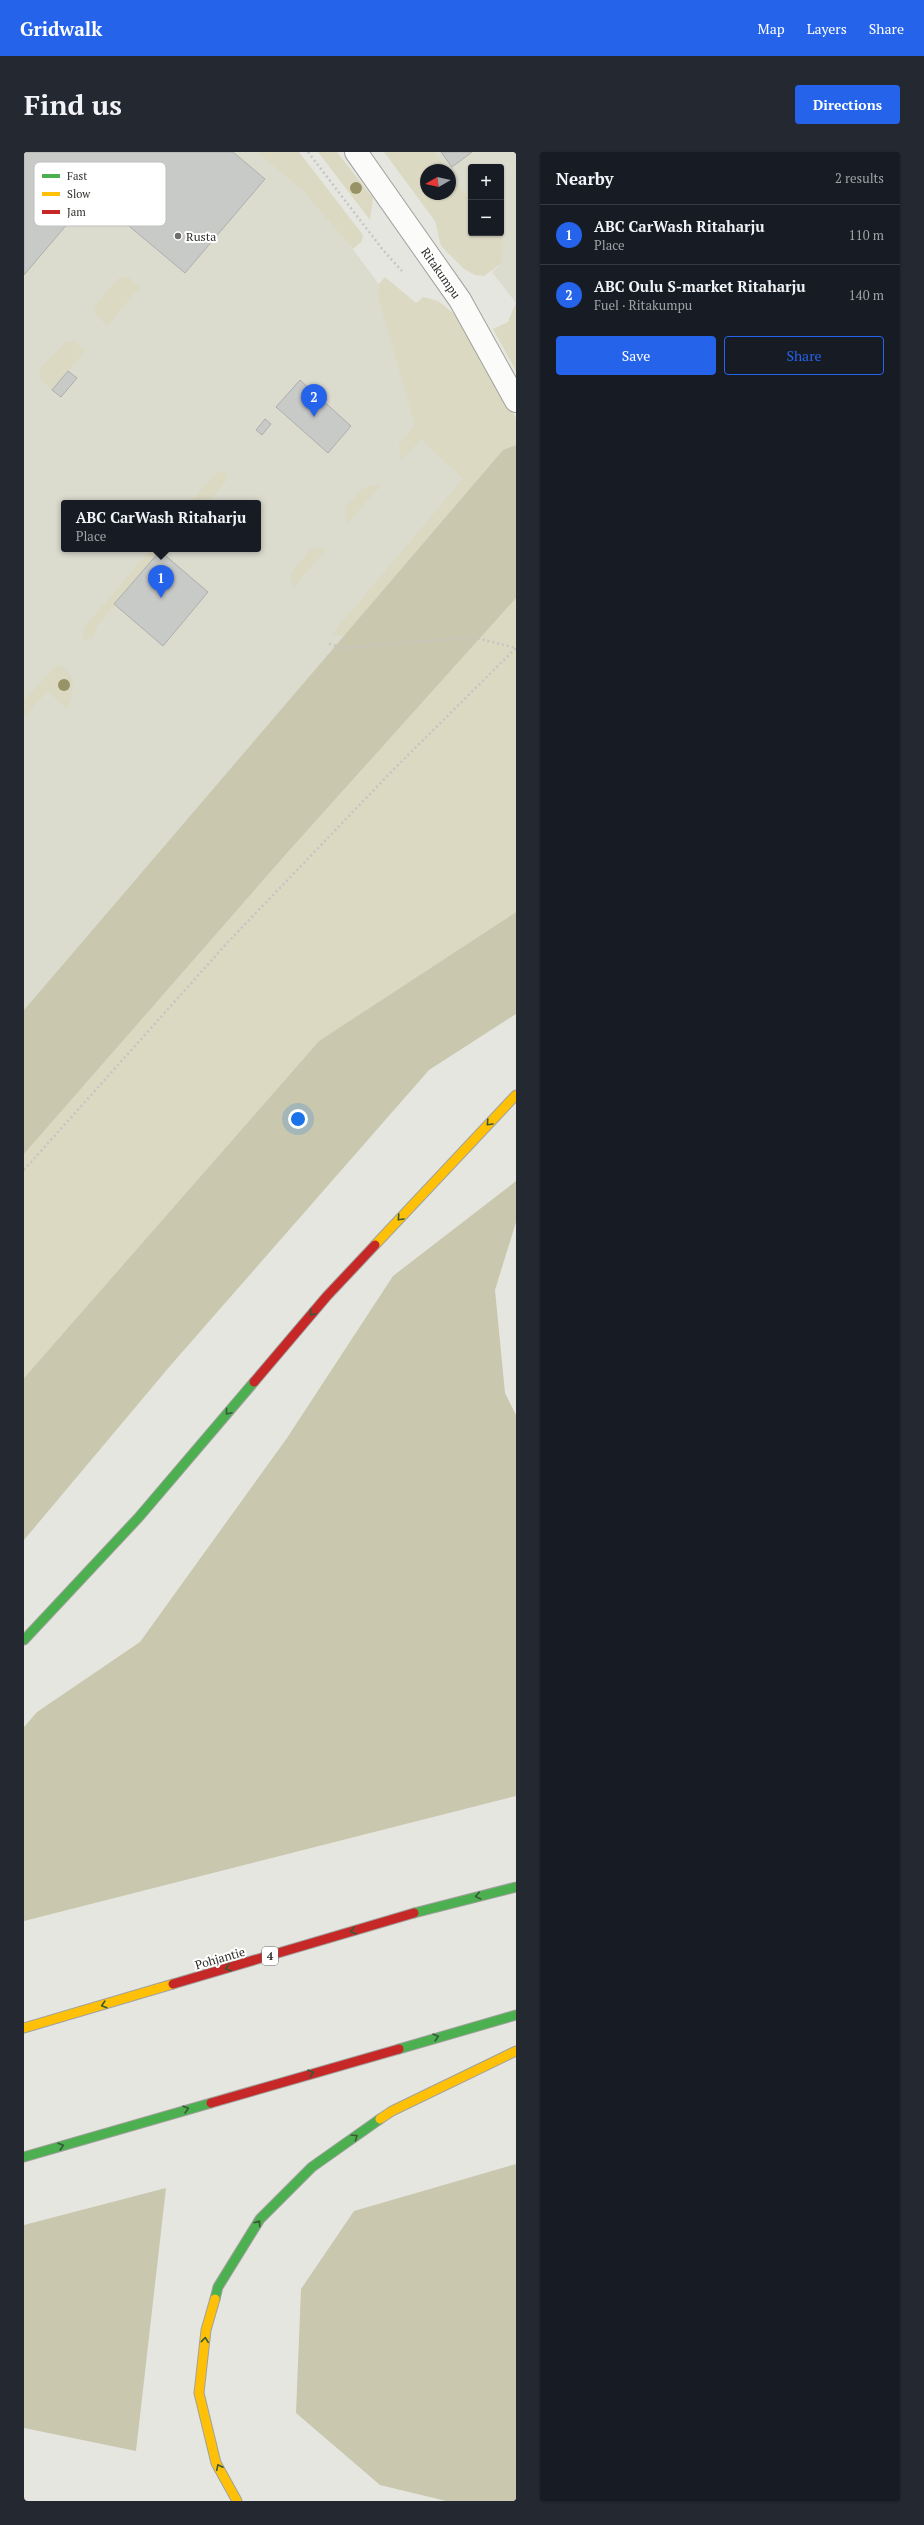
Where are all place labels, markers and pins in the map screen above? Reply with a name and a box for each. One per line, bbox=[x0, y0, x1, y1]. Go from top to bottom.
place label: Rusta bbox=[186, 229, 216, 244]
marker: Rusta bbox=[173, 231, 183, 241]
pin: 2 bbox=[301, 384, 327, 417]
pin: 1 bbox=[148, 565, 174, 598]

